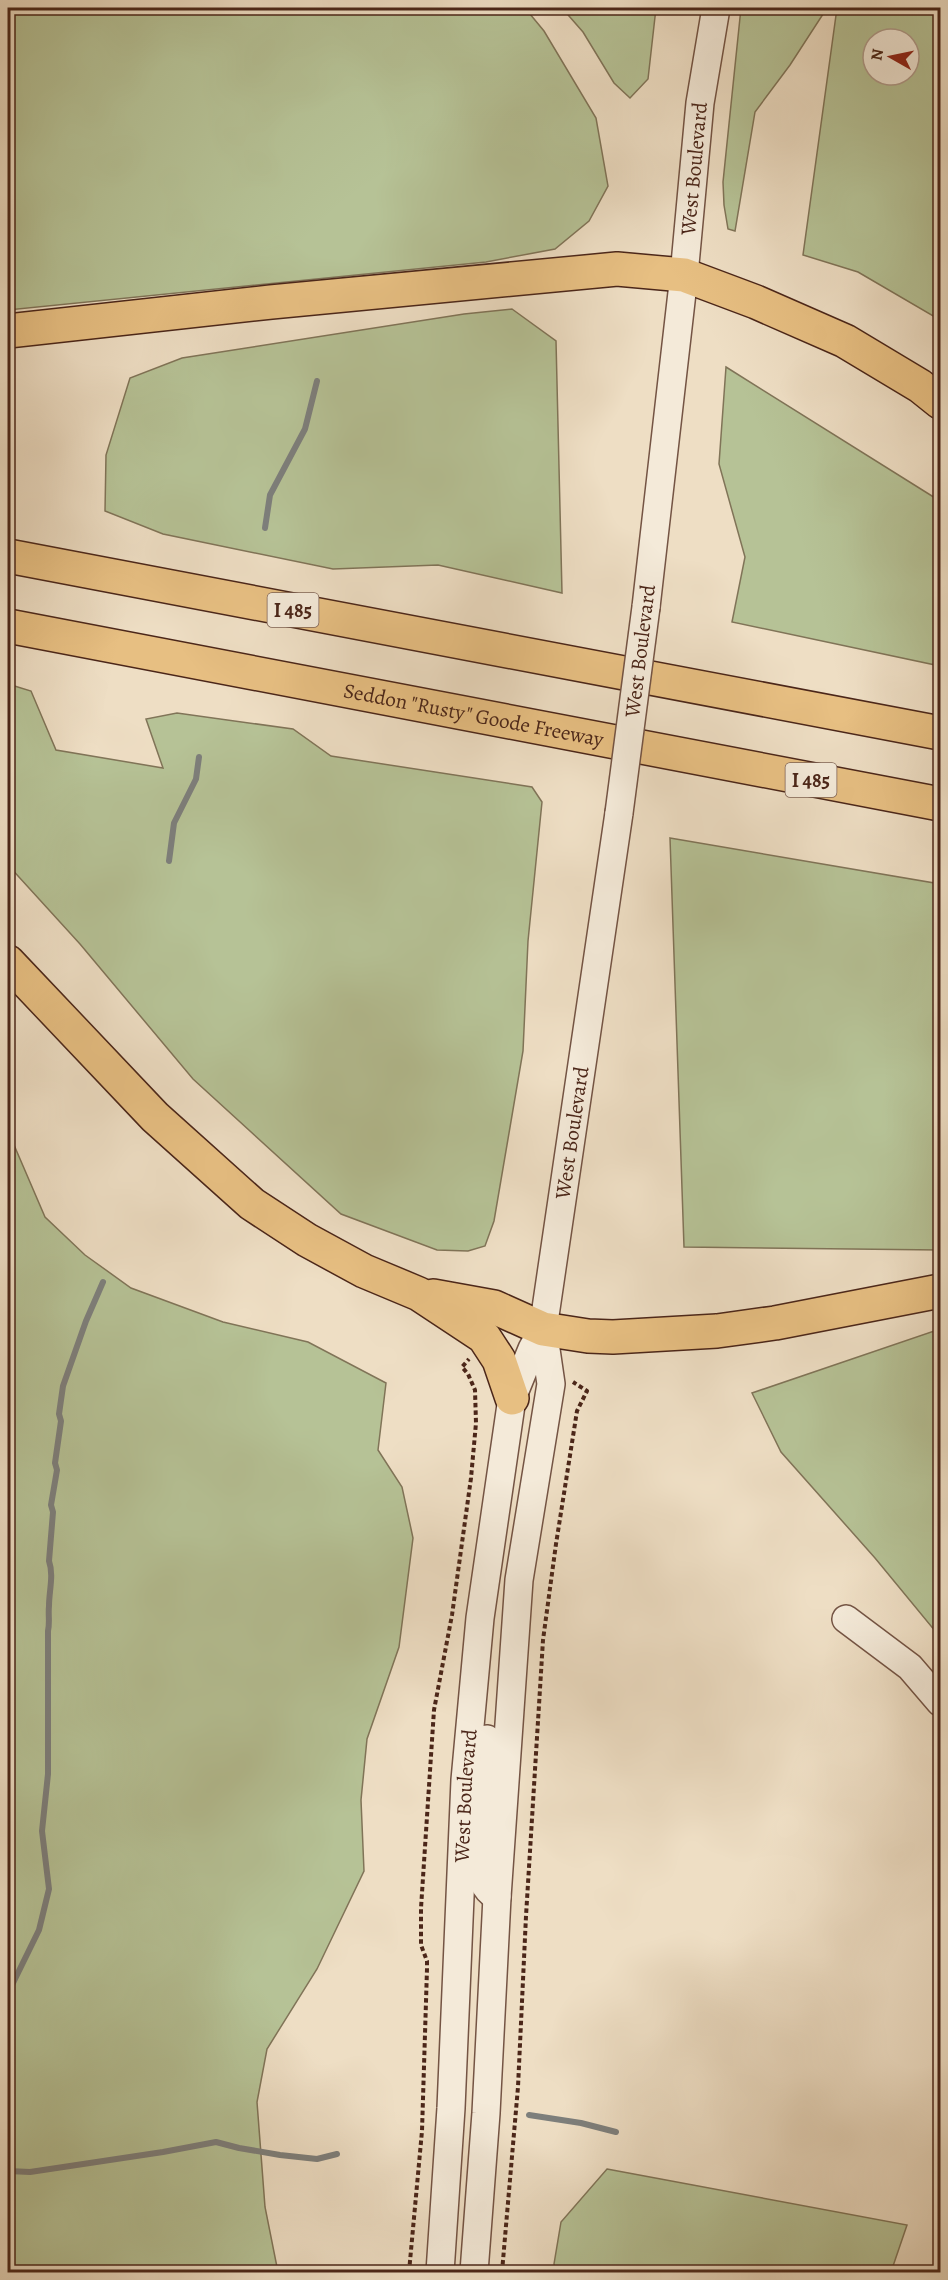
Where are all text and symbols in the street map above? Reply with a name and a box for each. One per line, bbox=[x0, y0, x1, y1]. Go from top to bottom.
north arrow bbox=[861, 27, 921, 87]
text: N bbox=[865, 47, 889, 62]
street label: West Boulevard bbox=[674, 100, 714, 237]
street label: West Boulevard bbox=[618, 582, 662, 720]
road number: I 485 bbox=[268, 593, 318, 627]
street label: Seddon "Rusty" Goode Freeway bbox=[341, 676, 606, 754]
road number: I 485 bbox=[786, 763, 836, 797]
street label: West Boulevard bbox=[548, 1064, 596, 1202]
street label: West Boulevard bbox=[447, 1727, 484, 1864]

